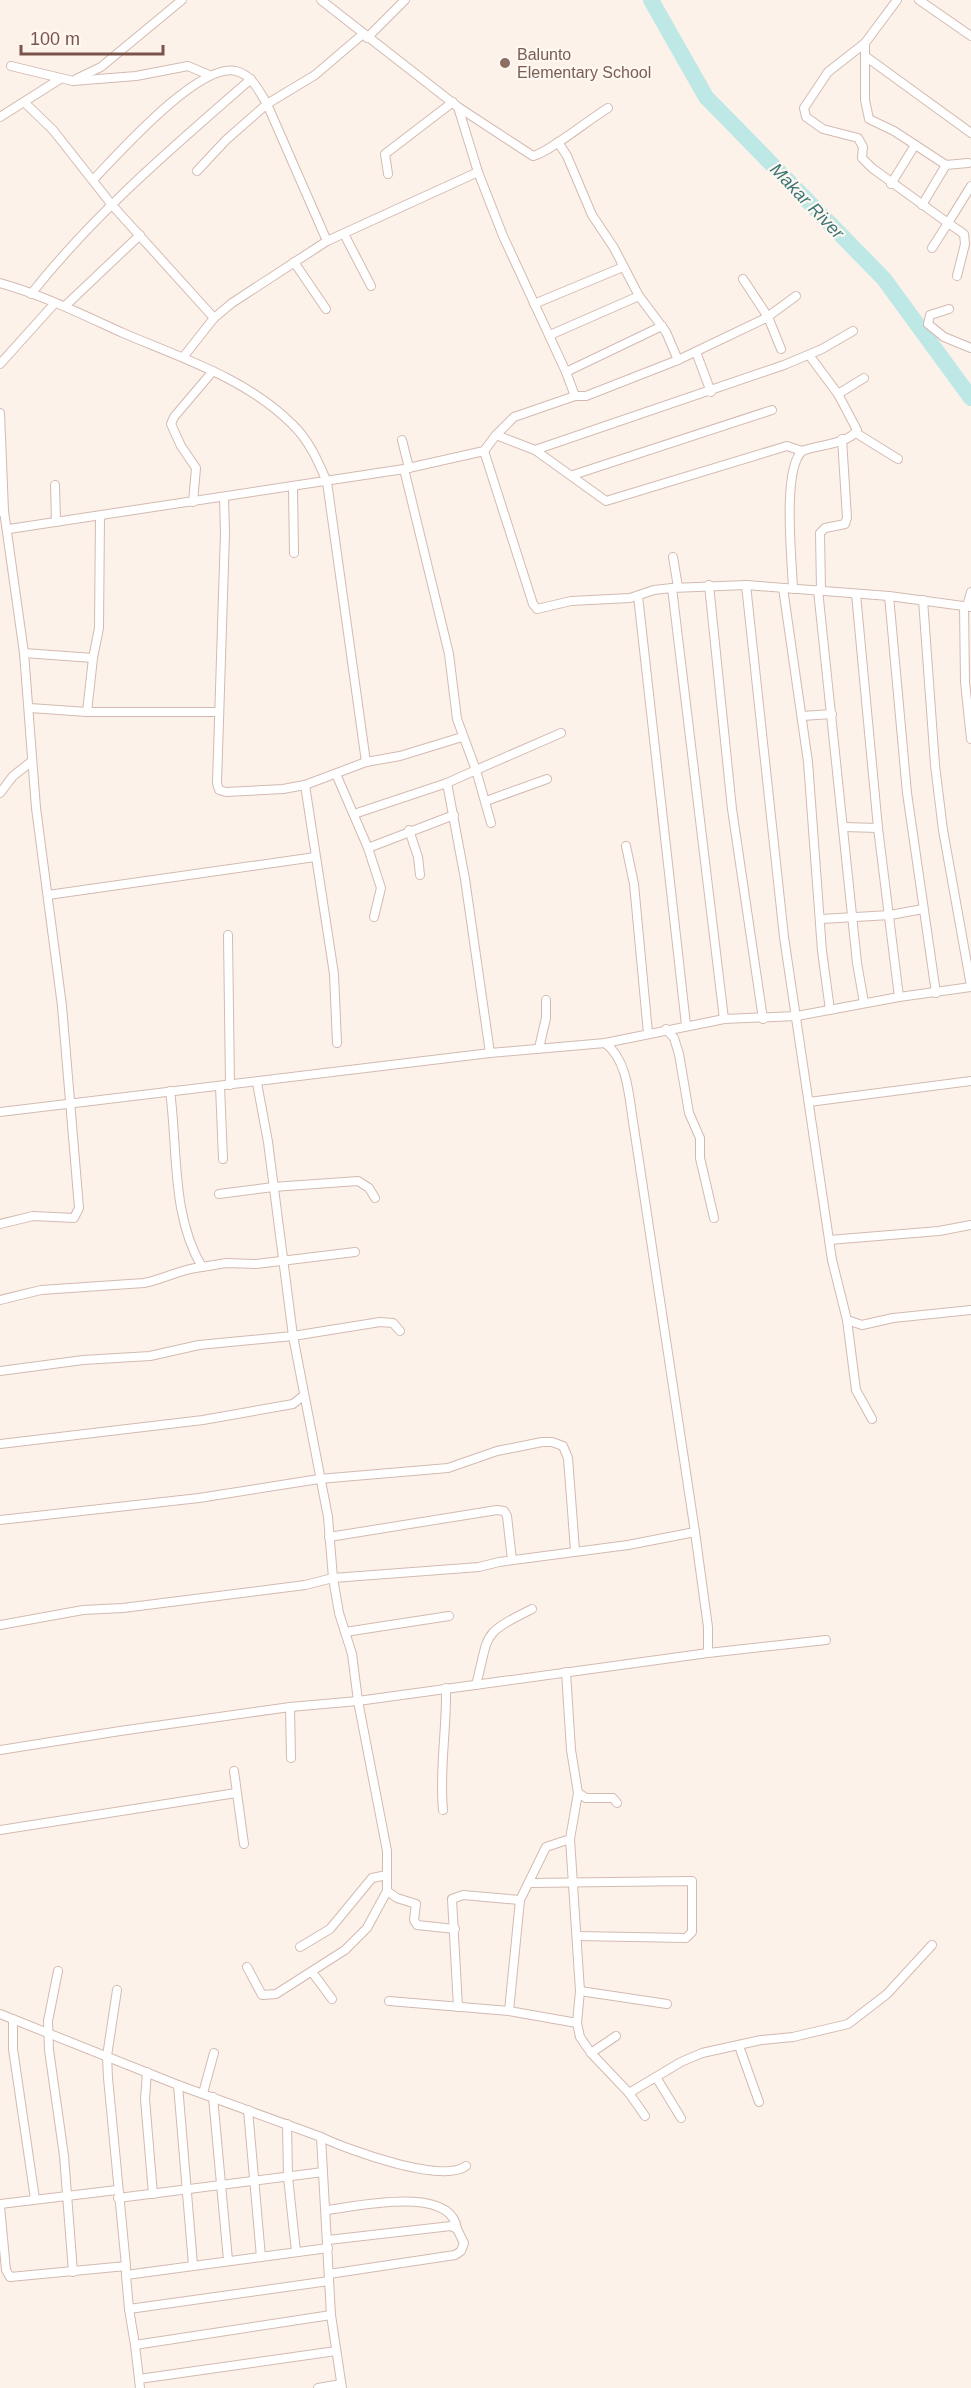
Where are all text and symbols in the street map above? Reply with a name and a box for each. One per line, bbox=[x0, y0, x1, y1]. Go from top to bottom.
scale bar bbox=[21, 18, 164, 56]
text: 100 m bbox=[30, 29, 80, 49]
place label: Balunto Elementary School bbox=[517, 46, 651, 81]
marker: Balunto Elementary School bbox=[498, 56, 512, 70]
water label: Makar River bbox=[766, 159, 849, 244]

